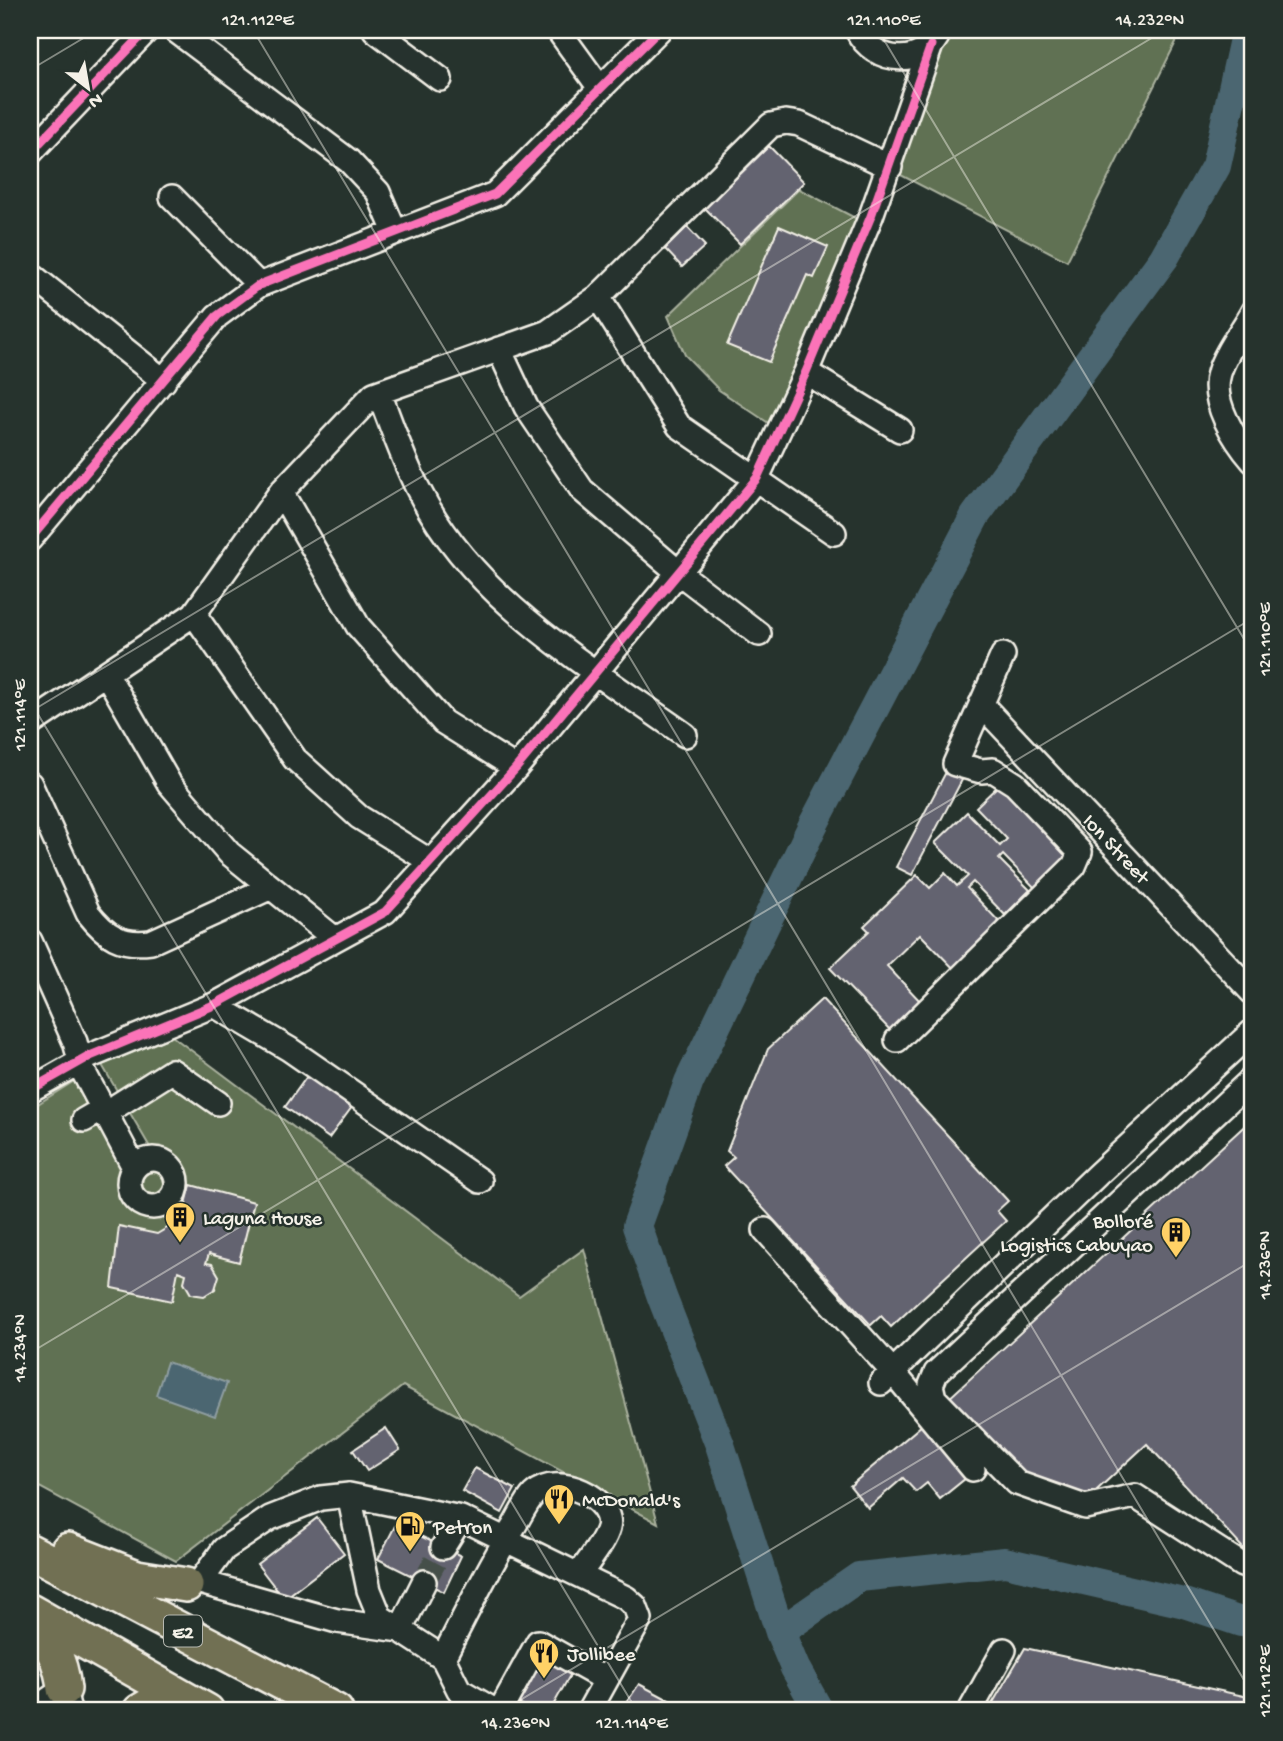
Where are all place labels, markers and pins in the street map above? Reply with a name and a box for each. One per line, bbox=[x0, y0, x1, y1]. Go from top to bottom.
building icon: Laguna House bbox=[163, 1200, 197, 1244]
place label: Laguna House bbox=[203, 1208, 323, 1233]
place label: Bolloré Logistics Cabuyao bbox=[1000, 1211, 1154, 1260]
building icon: Bolloré Logistics Cabuyao bbox=[1159, 1215, 1193, 1259]
restaurant icon: McDonald's bbox=[542, 1482, 576, 1526]
place label: McDonald's bbox=[582, 1490, 681, 1515]
fuel station icon: Petron bbox=[393, 1509, 427, 1553]
place label: Petron bbox=[432, 1517, 492, 1542]
restaurant icon: Jollibee bbox=[527, 1636, 561, 1680]
place label: Jollibee bbox=[567, 1644, 637, 1669]

